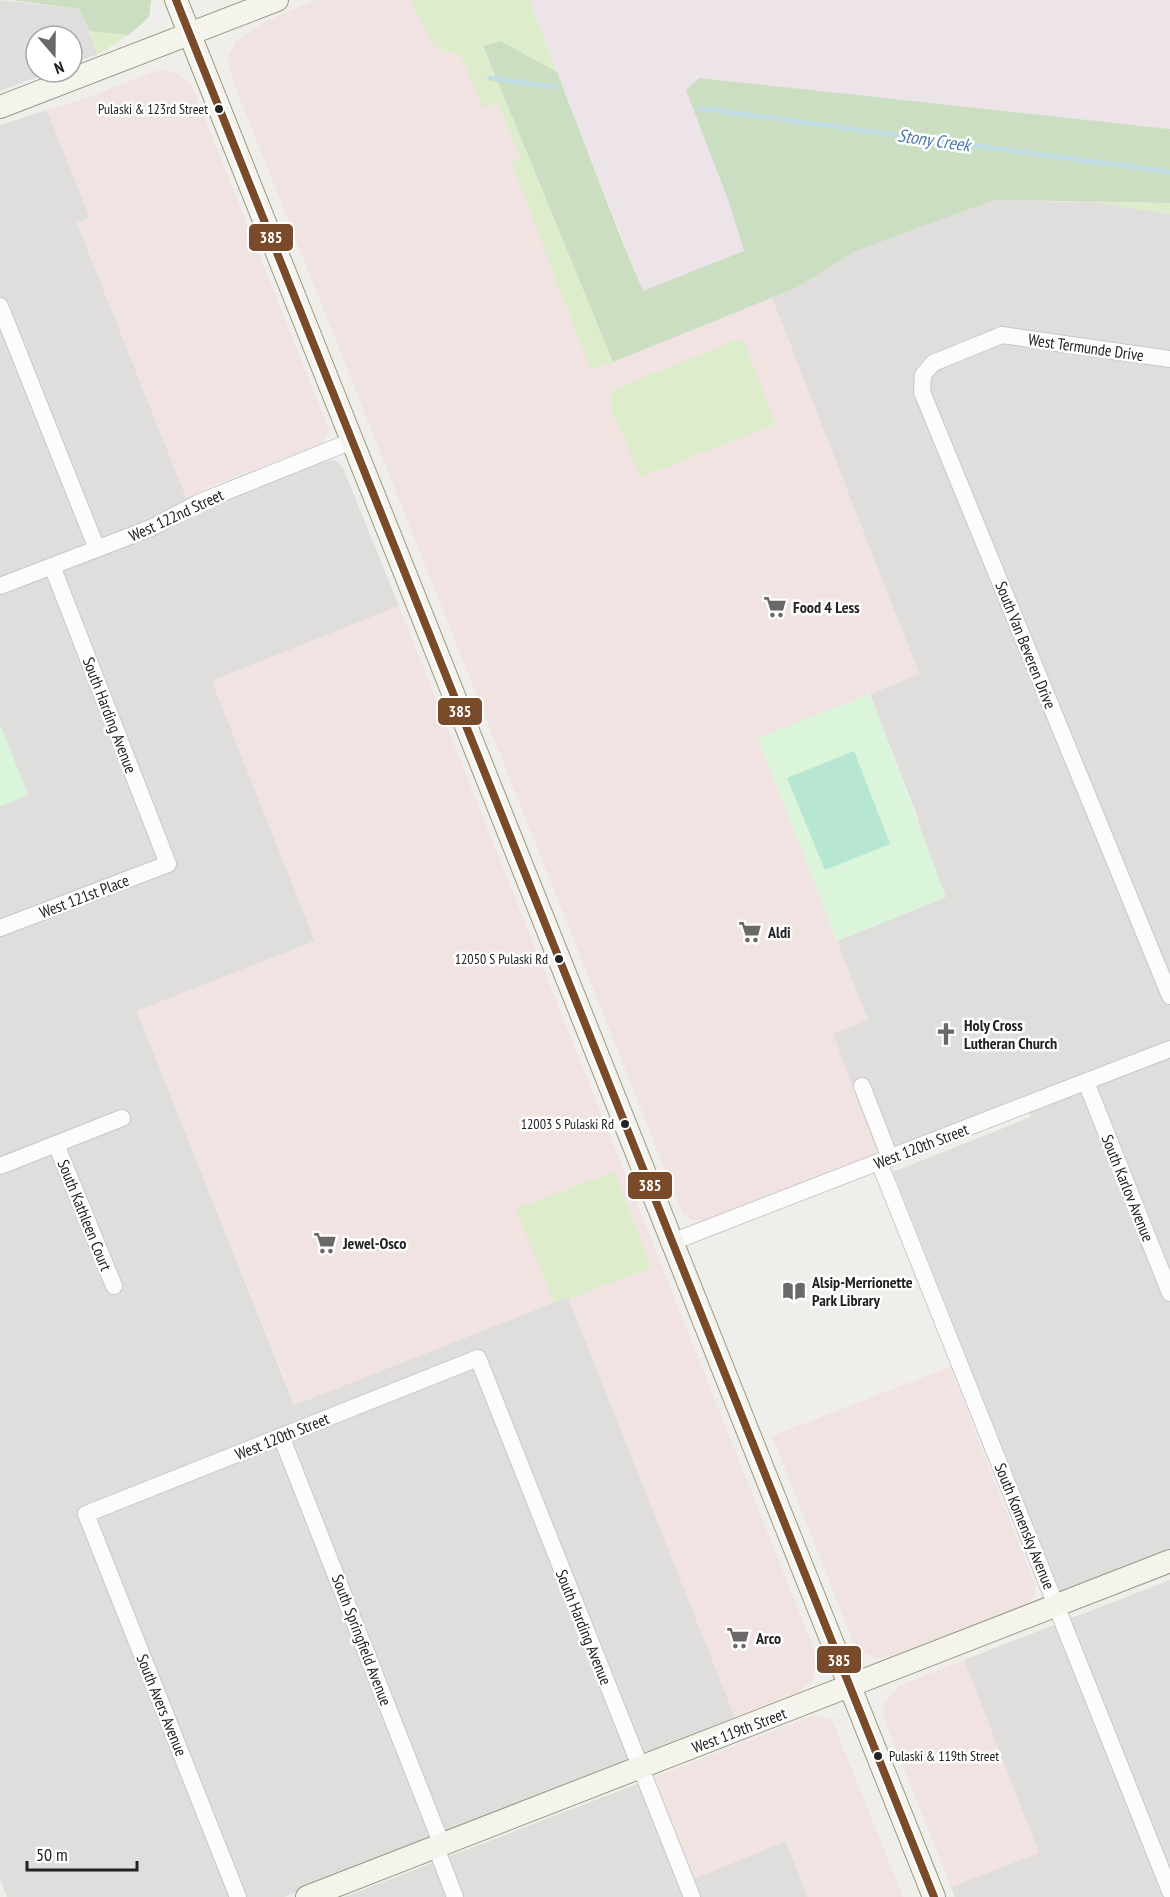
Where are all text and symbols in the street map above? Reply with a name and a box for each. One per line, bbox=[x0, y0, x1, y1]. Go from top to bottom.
north arrow bbox=[24, 24, 84, 84]
text: N bbox=[52, 57, 67, 79]
place label: Pulaski & 123rd Street bbox=[98, 100, 208, 118]
marker: Pulaski & 123rd Street bbox=[213, 103, 225, 115]
water label: Stony Creek bbox=[896, 124, 974, 157]
line badge: 385 bbox=[248, 223, 294, 252]
text: 385 bbox=[260, 227, 282, 247]
street label: West Termunde Drive bbox=[1027, 329, 1145, 365]
street label: West 122nd Street bbox=[126, 484, 227, 546]
street label: South Van Beveren Drive bbox=[991, 578, 1061, 712]
supermarket icon: Food 4 Less bbox=[762, 594, 788, 620]
place label: Food 4 Less bbox=[793, 597, 860, 617]
street label: South Harding Avenue bbox=[79, 654, 141, 776]
line badge: 385 bbox=[437, 697, 483, 726]
text: 385 bbox=[449, 701, 471, 721]
street label: West 121st Place bbox=[36, 870, 132, 922]
supermarket icon: Aldi bbox=[737, 919, 763, 945]
place label: Aldi bbox=[767, 922, 791, 942]
place label: 12050 S Pulaski Rd bbox=[455, 950, 548, 968]
marker: 12050 S Pulaski Rd bbox=[553, 953, 565, 965]
place label: Holy Cross Lutheran Church bbox=[964, 1015, 1057, 1053]
church icon: Holy Cross Lutheran Church bbox=[933, 1021, 959, 1047]
place label: 12003 S Pulaski Rd bbox=[521, 1115, 614, 1133]
marker: 12003 S Pulaski Rd bbox=[619, 1118, 631, 1130]
street label: West 120th Street bbox=[871, 1119, 972, 1173]
street label: South Karlov Avenue bbox=[1097, 1132, 1159, 1244]
street label: South Kathleen Court bbox=[54, 1157, 117, 1274]
line badge: 385 bbox=[627, 1171, 673, 1200]
text: 385 bbox=[639, 1175, 661, 1195]
supermarket icon: Jewel-Osco bbox=[312, 1230, 338, 1256]
place label: Jewel-Osco bbox=[342, 1233, 406, 1253]
place label: Alsip-Merrionette Park Library bbox=[811, 1272, 913, 1310]
library icon: Alsip-Merrionette Park Library bbox=[781, 1278, 807, 1304]
street label: West 120th Street bbox=[232, 1408, 332, 1464]
street label: South Komensky Avenue bbox=[991, 1460, 1059, 1592]
street label: South Harding Avenue bbox=[552, 1566, 616, 1688]
street label: South Springfield Avenue bbox=[328, 1572, 396, 1708]
supermarket icon: Arco bbox=[725, 1625, 751, 1651]
place label: Arco bbox=[755, 1628, 781, 1648]
line badge: 385 bbox=[816, 1645, 862, 1674]
text: 385 bbox=[828, 1650, 850, 1670]
street label: South Avers Avenue bbox=[132, 1651, 192, 1759]
street label: West 119th Street bbox=[689, 1703, 790, 1757]
place label: Pulaski & 119th Street bbox=[889, 1747, 999, 1765]
marker: Pulaski & 119th Street bbox=[872, 1750, 884, 1762]
scale bar bbox=[27, 1834, 136, 1872]
text: 50 m bbox=[36, 1843, 68, 1866]

